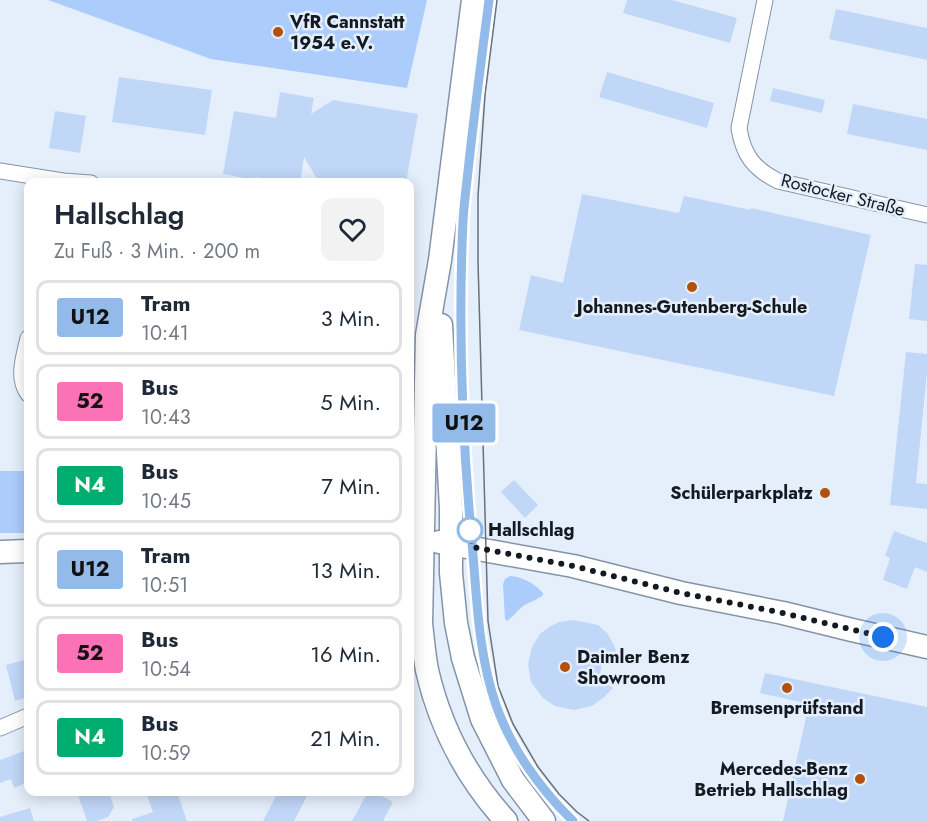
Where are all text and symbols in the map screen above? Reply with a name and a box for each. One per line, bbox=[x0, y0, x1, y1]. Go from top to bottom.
place label: VfR Cannstatt 1954 e.V. bbox=[289, 9, 405, 56]
marker: VfR Cannstatt 1954 e.V. bbox=[271, 25, 285, 39]
street label: Rostocker Straße bbox=[778, 167, 908, 223]
text: Hallschlag bbox=[54, 194, 185, 235]
button: heart bbox=[321, 198, 384, 261]
text: Zu Fuß · 3 Min. · 200 m bbox=[54, 237, 260, 266]
marker: Johannes-Gutenberg-Schule bbox=[685, 280, 699, 294]
text: Tram bbox=[141, 287, 191, 319]
place label: Johannes-Gutenberg-Schule bbox=[574, 294, 807, 320]
text: U12 bbox=[70, 302, 110, 332]
text: 3 Min. bbox=[321, 302, 381, 334]
text: 10:41 bbox=[141, 319, 189, 348]
text: Bus bbox=[141, 371, 178, 403]
text: 52 bbox=[76, 386, 104, 416]
text: 5 Min. bbox=[320, 386, 381, 418]
text: 10:43 bbox=[141, 403, 191, 432]
line badge: U12 bbox=[430, 404, 498, 442]
text: U12 bbox=[444, 408, 484, 438]
text: Bus bbox=[141, 455, 178, 487]
text: N4 bbox=[74, 470, 106, 500]
text: 7 Min. bbox=[321, 470, 381, 502]
place label: Schülerparkplatz bbox=[670, 480, 814, 506]
marker: Schülerparkplatz bbox=[818, 486, 832, 500]
text: 10:45 bbox=[141, 487, 191, 516]
marker: Hallschlag bbox=[457, 517, 483, 543]
place label: Hallschlag bbox=[488, 517, 574, 543]
text: Tram bbox=[141, 539, 191, 571]
text: U12 bbox=[70, 554, 110, 584]
text: 13 Min. bbox=[311, 554, 381, 586]
text: 10:51 bbox=[141, 571, 188, 600]
your location bbox=[868, 622, 898, 652]
text: Bus bbox=[141, 623, 178, 655]
text: 52 bbox=[76, 638, 104, 668]
text: 16 Min. bbox=[310, 638, 381, 670]
place label: Daimler Benz Showroom bbox=[577, 644, 690, 691]
text: 10:54 bbox=[141, 655, 191, 684]
marker: Daimler Benz Showroom bbox=[558, 660, 572, 674]
marker: Bremsenprüfstand bbox=[780, 681, 794, 695]
place label: Bremsenprüfstand bbox=[710, 695, 864, 721]
text: Bus bbox=[141, 707, 178, 739]
text: N4 bbox=[74, 722, 106, 752]
text: 21 Min. bbox=[310, 722, 381, 754]
text: 10:59 bbox=[141, 739, 191, 768]
place label: Mercedes-Benz Betrieb Hallschlag bbox=[694, 756, 849, 803]
marker: Mercedes-Benz Betrieb Hallschlag bbox=[853, 772, 867, 786]

